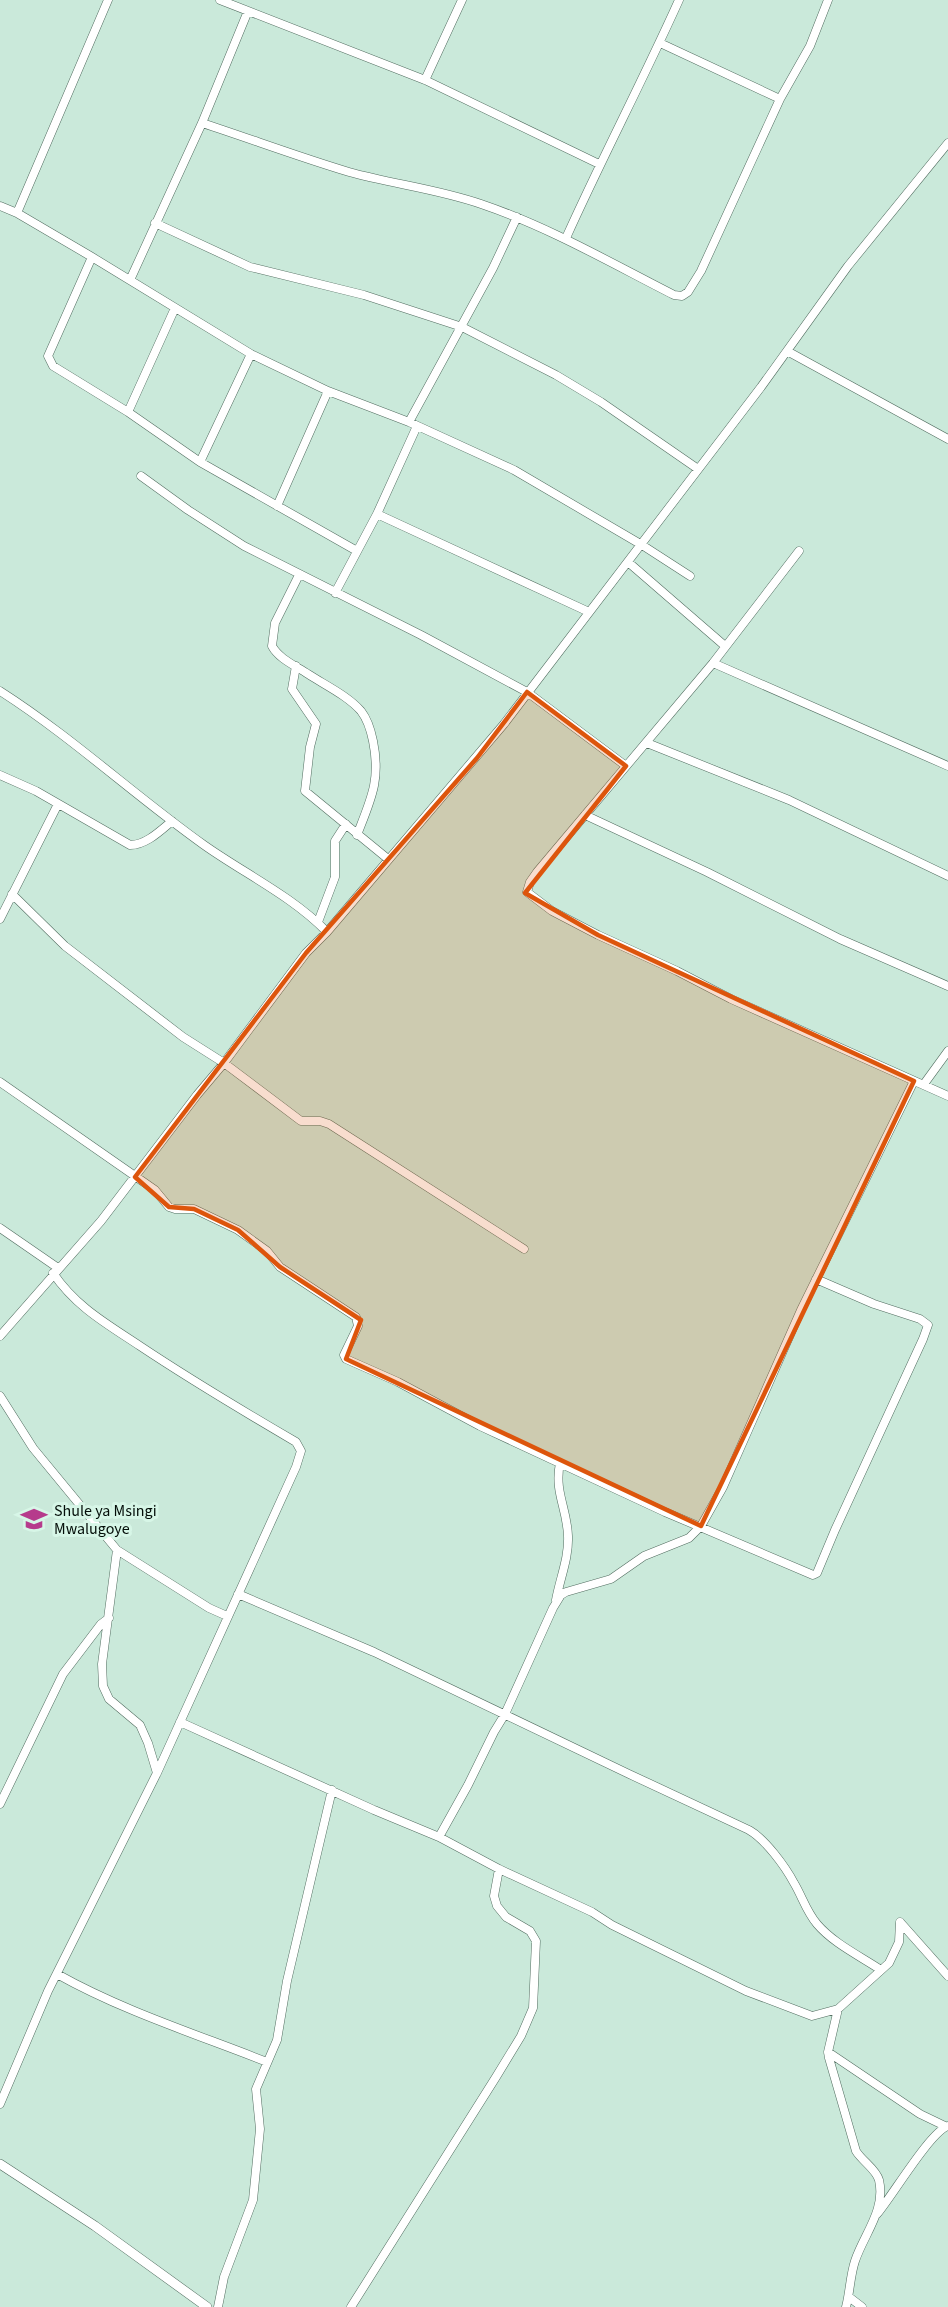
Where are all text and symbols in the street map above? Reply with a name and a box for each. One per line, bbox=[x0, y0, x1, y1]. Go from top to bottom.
place label: Shule ya Msingi Mwalugoye bbox=[54, 1500, 157, 1540]
school or university icon: Shule ya Msingi Mwalugoye bbox=[19, 1504, 49, 1534]

